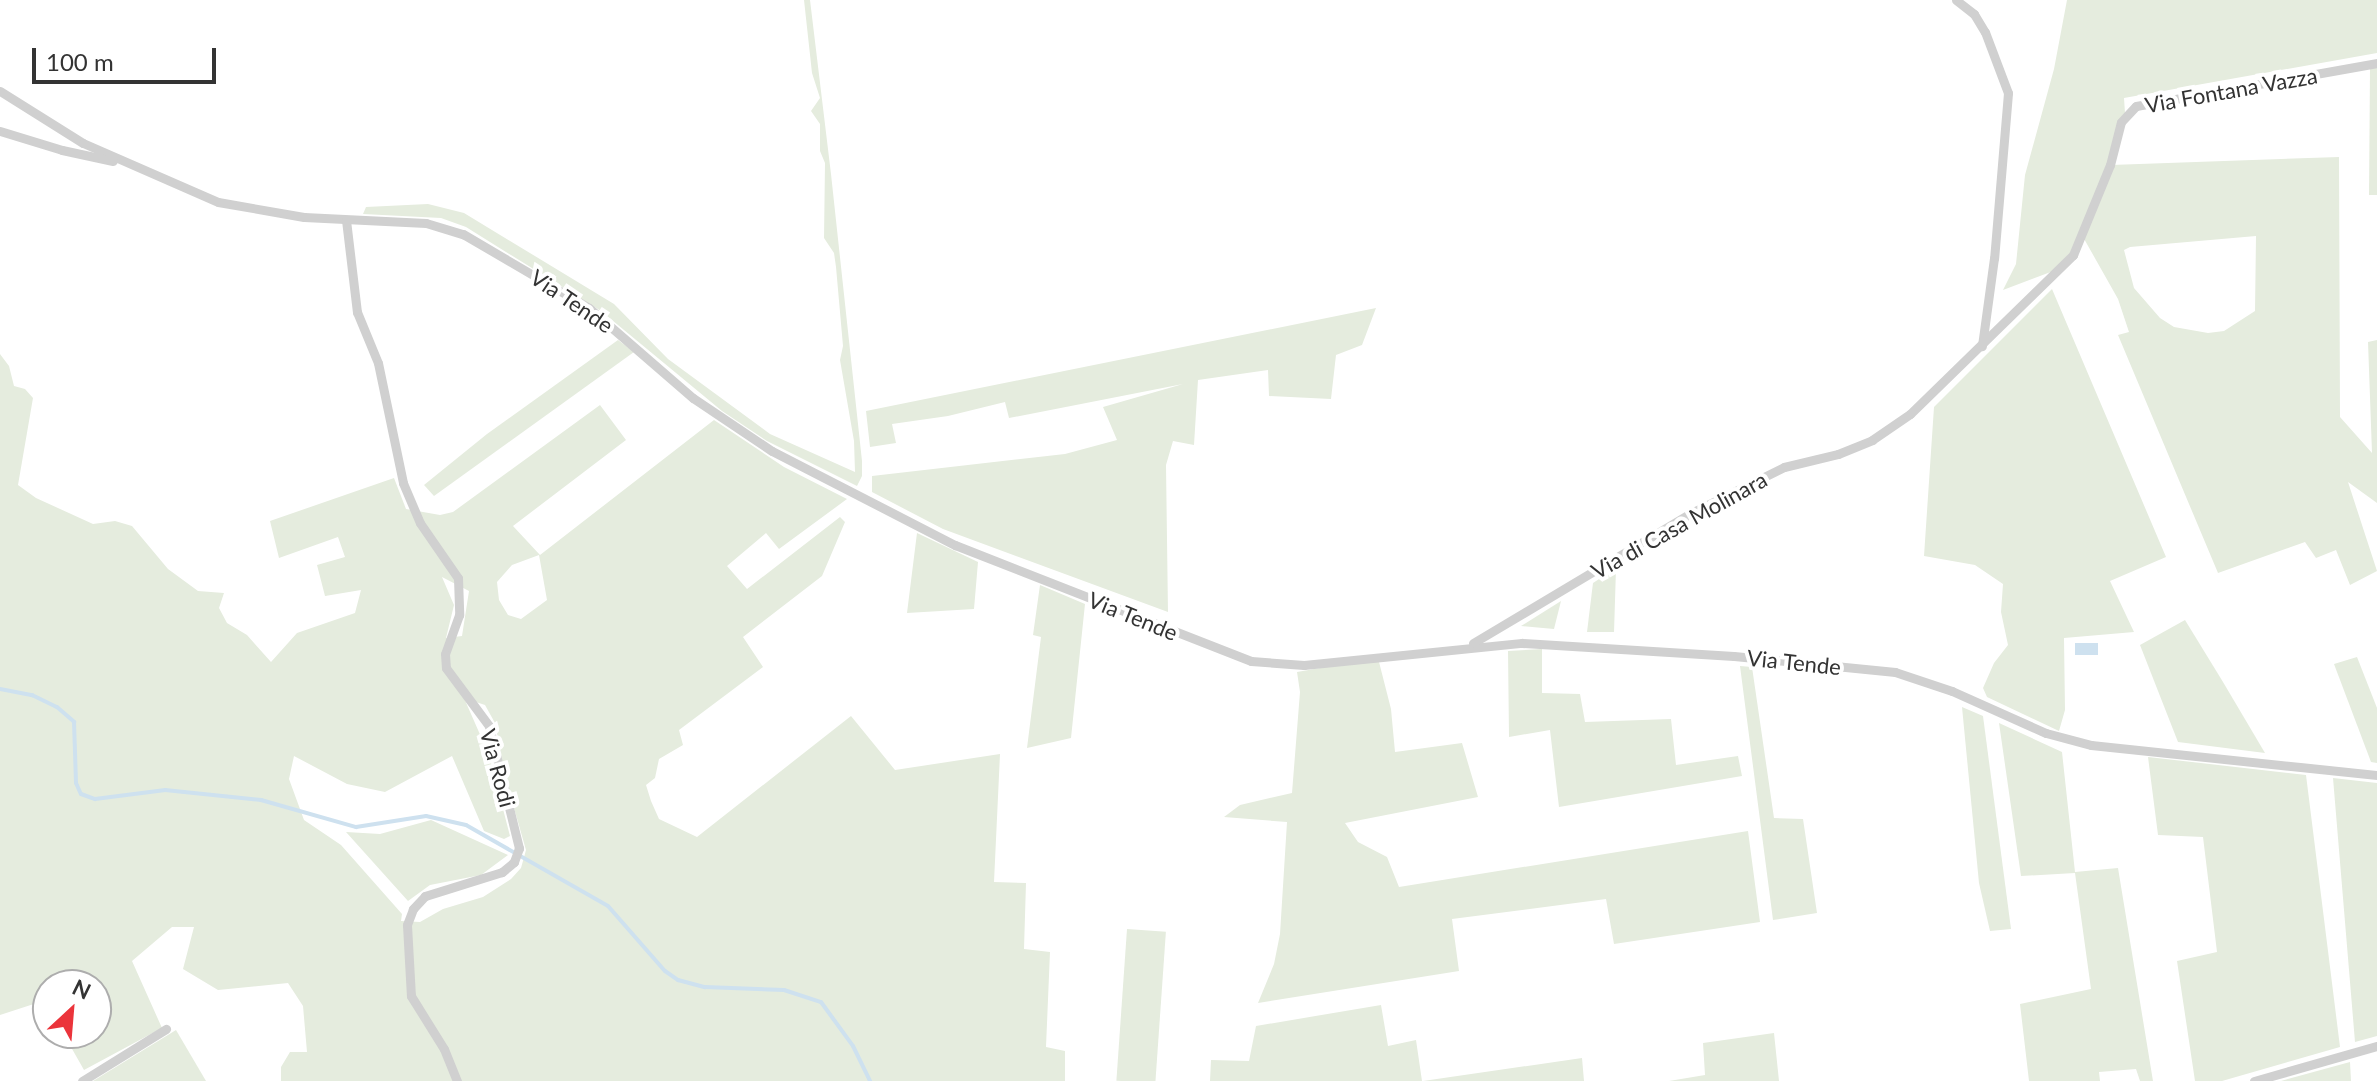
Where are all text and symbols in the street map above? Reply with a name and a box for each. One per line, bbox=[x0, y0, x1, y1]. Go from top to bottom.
scale bar bbox=[36, 32, 220, 82]
text: 100 m bbox=[46, 47, 114, 76]
street label: Via Fontana Vazza bbox=[2142, 62, 2320, 118]
street label: Via Tende bbox=[525, 264, 619, 338]
street label: Via di Casa Molinara bbox=[1587, 466, 1771, 584]
street label: Via Tende bbox=[1084, 586, 1182, 646]
street label: Via Tende bbox=[1745, 644, 1843, 680]
street label: Via Rodi bbox=[475, 726, 521, 810]
north arrow bbox=[32, 969, 112, 1049]
text: N bbox=[68, 973, 95, 1005]

